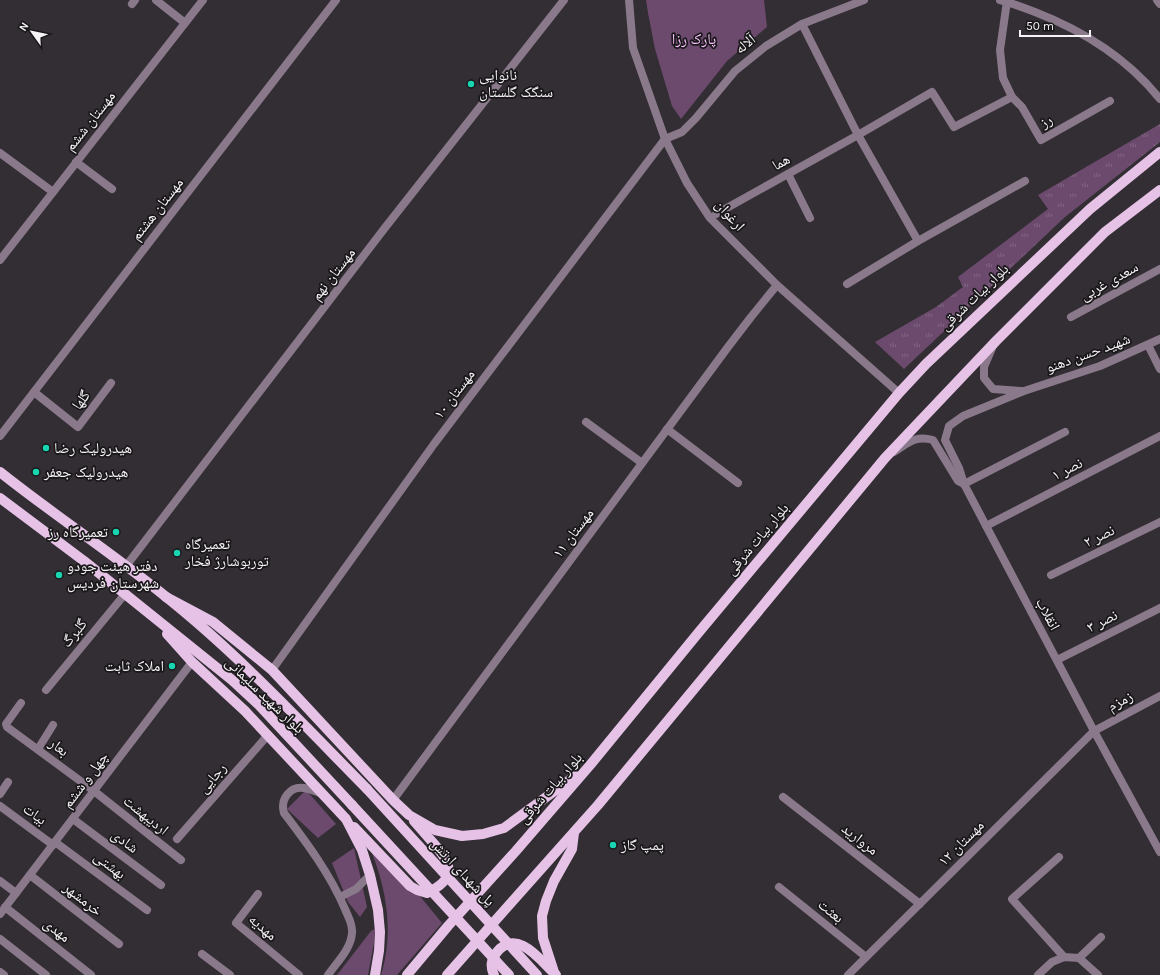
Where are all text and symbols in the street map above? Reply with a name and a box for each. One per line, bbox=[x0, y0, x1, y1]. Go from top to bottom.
north arrow bbox=[12, 12, 52, 52]
scale bar bbox=[1020, 12, 1090, 38]
text: 50 m bbox=[1026, 19, 1054, 33]
text: N bbox=[16, 20, 32, 34]
park label: پارک رزا bbox=[672, 30, 716, 48]
street label: آلاله bbox=[731, 30, 760, 58]
place label: نانوایی سنگک گلستان bbox=[479, 66, 553, 102]
marker: نانوایی سنگک گلستان bbox=[466, 79, 476, 89]
street label: مهستان ششم bbox=[61, 87, 120, 155]
street label: رز bbox=[1036, 110, 1056, 132]
street label: هما bbox=[769, 150, 793, 174]
street label: مهستان هشتم bbox=[127, 174, 188, 245]
street label: ارغوان bbox=[710, 195, 749, 235]
street label: مهستان نهم bbox=[307, 244, 360, 305]
street label: سعدی غربی bbox=[1077, 258, 1142, 305]
street label: بلوار بیات شرقی bbox=[936, 260, 1013, 335]
street label: شهید حسن دهنو bbox=[1043, 329, 1133, 378]
street label: مهستان ۱۰ bbox=[429, 365, 479, 423]
street label: گلها bbox=[68, 387, 94, 413]
place label: هیدرولیک رضا bbox=[54, 439, 132, 457]
marker: هیدرولیک رضا bbox=[41, 443, 51, 453]
street label: نصر ۱ bbox=[1049, 454, 1085, 484]
place label: هیدرولیک جعفر bbox=[43, 463, 128, 481]
marker: هیدرولیک جعفر bbox=[31, 467, 41, 477]
street label: بلوار بیات شرقی bbox=[722, 499, 793, 579]
street label: مهستان ۱۱ bbox=[548, 504, 598, 562]
street label: نصر ۲ bbox=[1081, 521, 1117, 551]
place label: تعمیرگاه رز bbox=[47, 523, 109, 541]
marker: تعمیرگاه رز bbox=[111, 527, 121, 537]
place label: تعمیرگاه توربوشارژ فخار bbox=[184, 535, 269, 570]
marker: تعمیرگاه توربوشارژ فخار bbox=[172, 548, 182, 558]
place label: دفتر هیئت جودو شهرستان فردیس bbox=[67, 557, 159, 593]
marker: دفتر هیئت جودو شهرستان فردیس bbox=[54, 570, 64, 580]
street label: انقلاب bbox=[1032, 595, 1064, 633]
street label: نصر ۳ bbox=[1084, 606, 1120, 636]
street label: گلبرگ bbox=[57, 615, 91, 651]
street label: بلوار شهید سلیمانی bbox=[221, 653, 308, 738]
place label: املاک ثابت bbox=[105, 657, 164, 675]
marker: املاک ثابت bbox=[167, 661, 177, 671]
street label: زمزم bbox=[1104, 687, 1136, 716]
street label: بعار bbox=[45, 733, 72, 760]
street label: چهل و ششم bbox=[58, 748, 113, 812]
street label: بلوار بیات شرقی bbox=[514, 749, 587, 828]
street label: رجایی bbox=[194, 759, 231, 798]
street label: اردیبهشت bbox=[120, 791, 172, 839]
street label: بیات bbox=[20, 799, 50, 829]
street label: مهستان ۱۲ bbox=[934, 816, 989, 870]
street label: مروارید bbox=[838, 819, 882, 859]
street label: شادی bbox=[107, 825, 142, 858]
street label: پل شهدای ارتش bbox=[426, 834, 499, 910]
place label: پمپ گاز bbox=[620, 836, 664, 854]
marker: پمپ گاز bbox=[608, 840, 618, 850]
street label: بهشتی bbox=[90, 847, 130, 884]
street label: خرمشهر bbox=[59, 878, 106, 920]
street label: بعثت bbox=[814, 895, 848, 927]
street label: مهدیه bbox=[245, 910, 281, 944]
street label: مهدی bbox=[39, 914, 74, 947]

